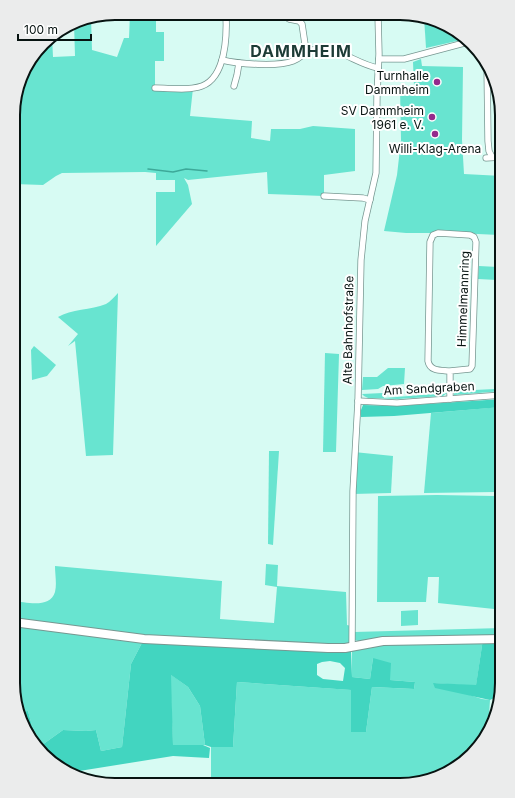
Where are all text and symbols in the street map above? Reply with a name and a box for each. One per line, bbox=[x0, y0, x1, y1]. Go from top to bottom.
scale bar bbox=[18, 16, 91, 42]
text: 100 m bbox=[24, 22, 58, 37]
district label: DAMMHEIM bbox=[250, 41, 352, 61]
place label: Turnhalle Dammheim bbox=[365, 68, 429, 97]
marker: Turnhalle Dammheim bbox=[432, 77, 442, 87]
place label: SV Dammheim 1961 e. V. bbox=[341, 103, 424, 132]
marker: SV Dammheim 1961 e. V. bbox=[427, 112, 437, 122]
marker: Willi-Klag-Arena bbox=[430, 129, 440, 139]
place label: Willi-Klag-Arena bbox=[389, 141, 481, 156]
street label: Himmelmannring bbox=[454, 251, 472, 347]
street label: Alte Bahnhofstraße bbox=[340, 276, 356, 384]
street label: Am Sandgraben bbox=[383, 378, 475, 398]

